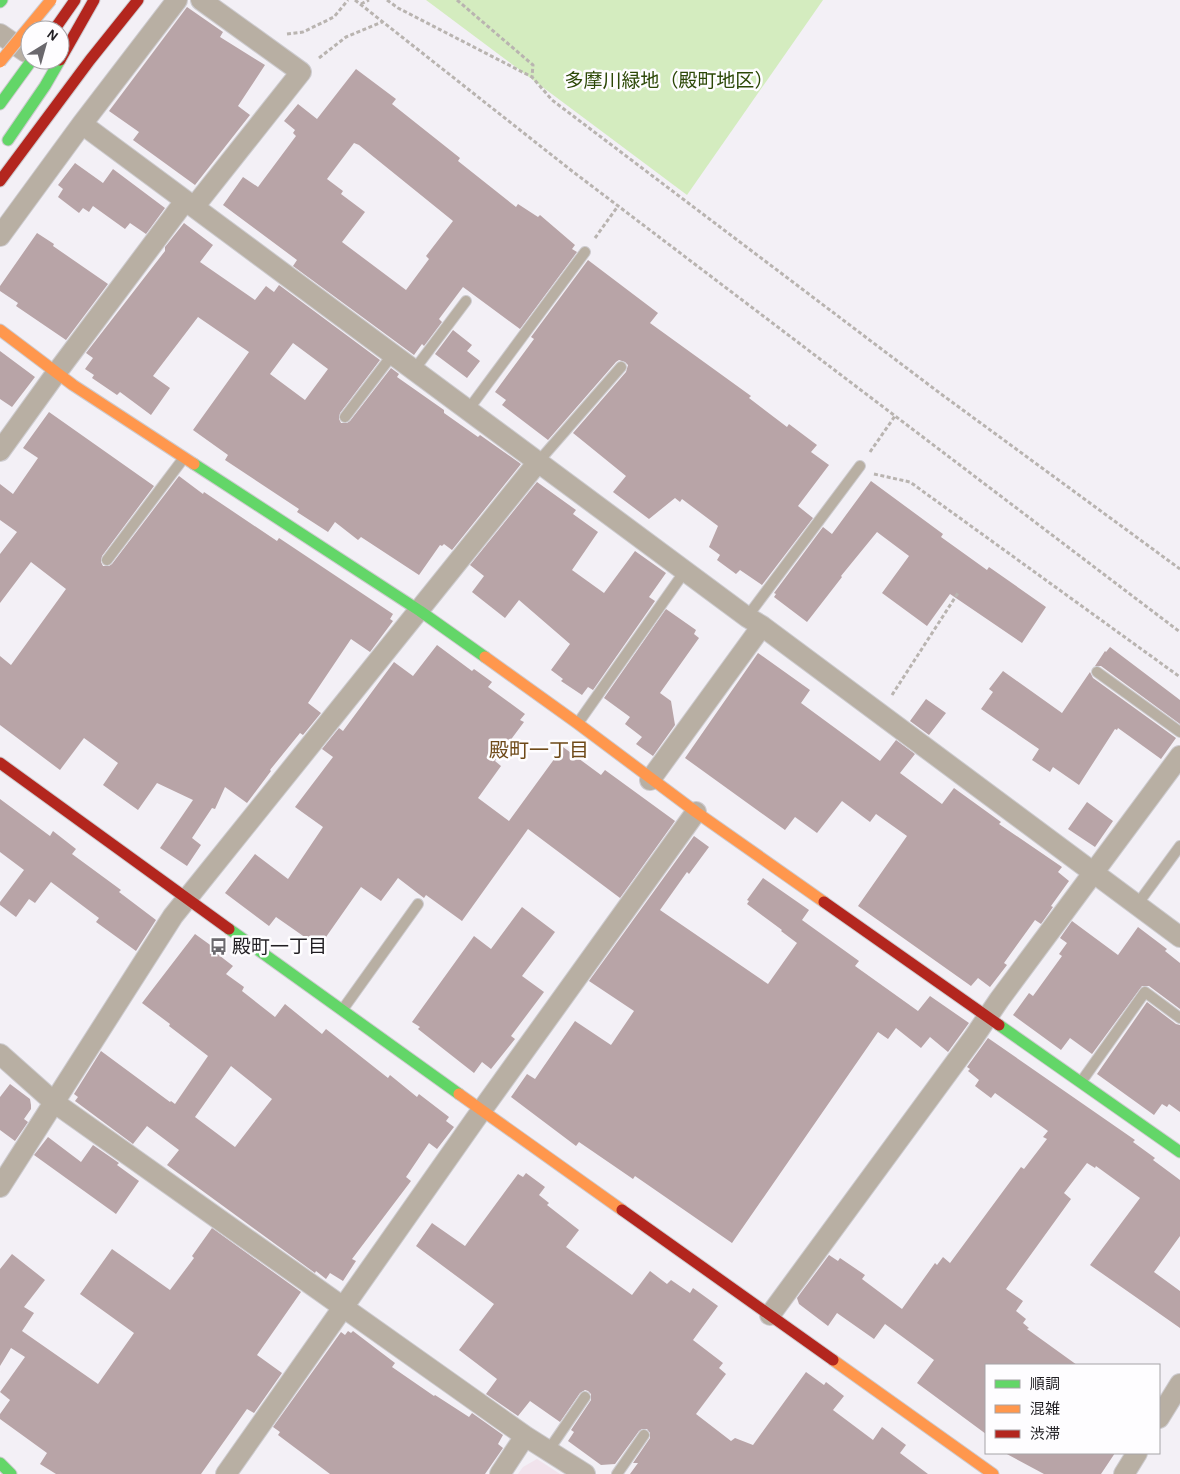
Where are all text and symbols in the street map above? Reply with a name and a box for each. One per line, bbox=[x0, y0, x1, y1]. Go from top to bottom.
north arrow bbox=[20, 20, 70, 70]
text: N bbox=[44, 27, 60, 44]
park label: 多摩川緑地（殿町地区） bbox=[564, 70, 774, 91]
district label: 殿町一丁目 bbox=[489, 741, 589, 761]
bus stop icon: 殿町一丁目 bbox=[208, 937, 228, 957]
place label: 殿町一丁目 bbox=[232, 937, 327, 957]
legend bbox=[985, 1364, 1160, 1454]
text: 順調 bbox=[1030, 1377, 1060, 1392]
text: 混雑 bbox=[1030, 1401, 1060, 1417]
text: 渋滞 bbox=[1030, 1426, 1060, 1442]

